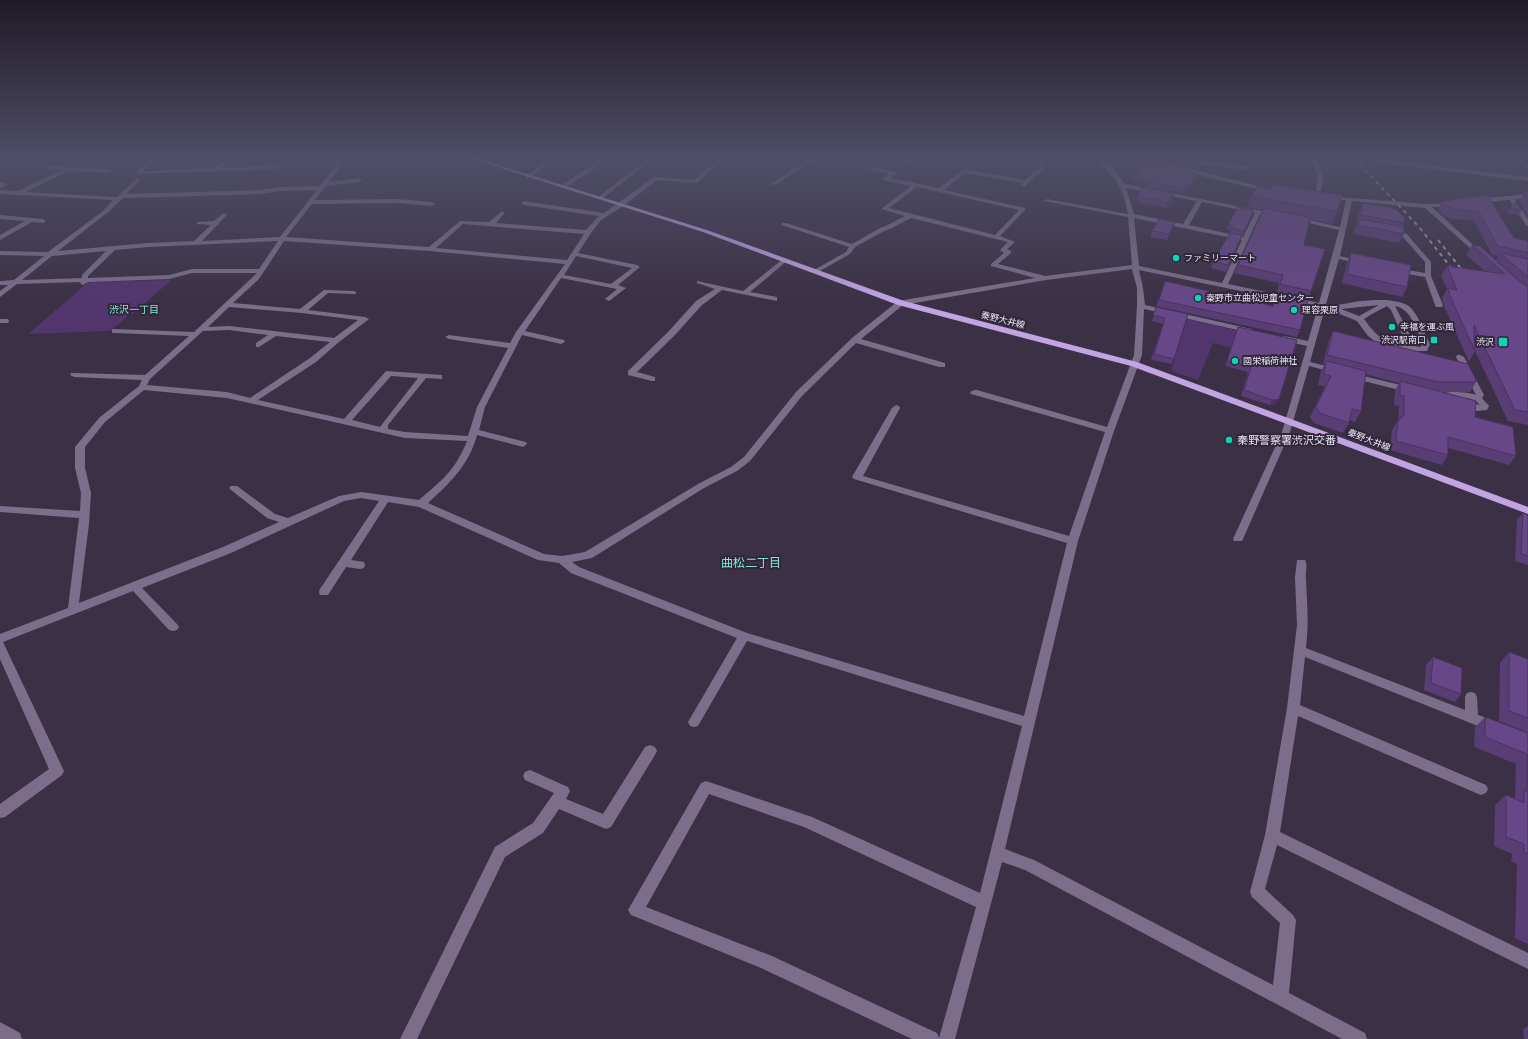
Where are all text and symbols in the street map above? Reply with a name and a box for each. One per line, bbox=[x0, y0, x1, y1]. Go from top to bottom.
marker: ファミリーマート bbox=[1171, 253, 1181, 263]
place label: ファミリーマート bbox=[1184, 253, 1256, 263]
marker: 秦野市立曲松児童センター bbox=[1193, 293, 1203, 303]
place label: 秦野市立曲松児童センター bbox=[1206, 293, 1314, 303]
district label: 渋沢一丁目 bbox=[109, 304, 159, 315]
marker: 理容栗原 bbox=[1289, 305, 1299, 315]
place label: 理容栗原 bbox=[1302, 305, 1338, 315]
street label: 秦野大井線 bbox=[980, 310, 1027, 331]
marker: 幸福を運ぶ風 bbox=[1387, 322, 1397, 332]
place label: 幸福を運ぶ風 bbox=[1400, 322, 1454, 332]
place label: 渋沢駅南口 bbox=[1381, 335, 1426, 345]
marker: 渋沢駅南口 bbox=[1429, 335, 1439, 345]
marker: 渋沢 bbox=[1497, 336, 1509, 348]
place label: 渋沢 bbox=[1476, 337, 1494, 347]
marker: 國栄稲荷神社 bbox=[1230, 356, 1240, 366]
place label: 國栄稲荷神社 bbox=[1243, 356, 1297, 366]
street label: 秦野大井線 bbox=[1346, 427, 1393, 453]
place label: 秦野警察署渋沢交番 bbox=[1237, 434, 1336, 446]
marker: 秦野警察署渋沢交番 bbox=[1224, 435, 1234, 445]
district label: 曲松二丁目 bbox=[721, 556, 781, 569]

